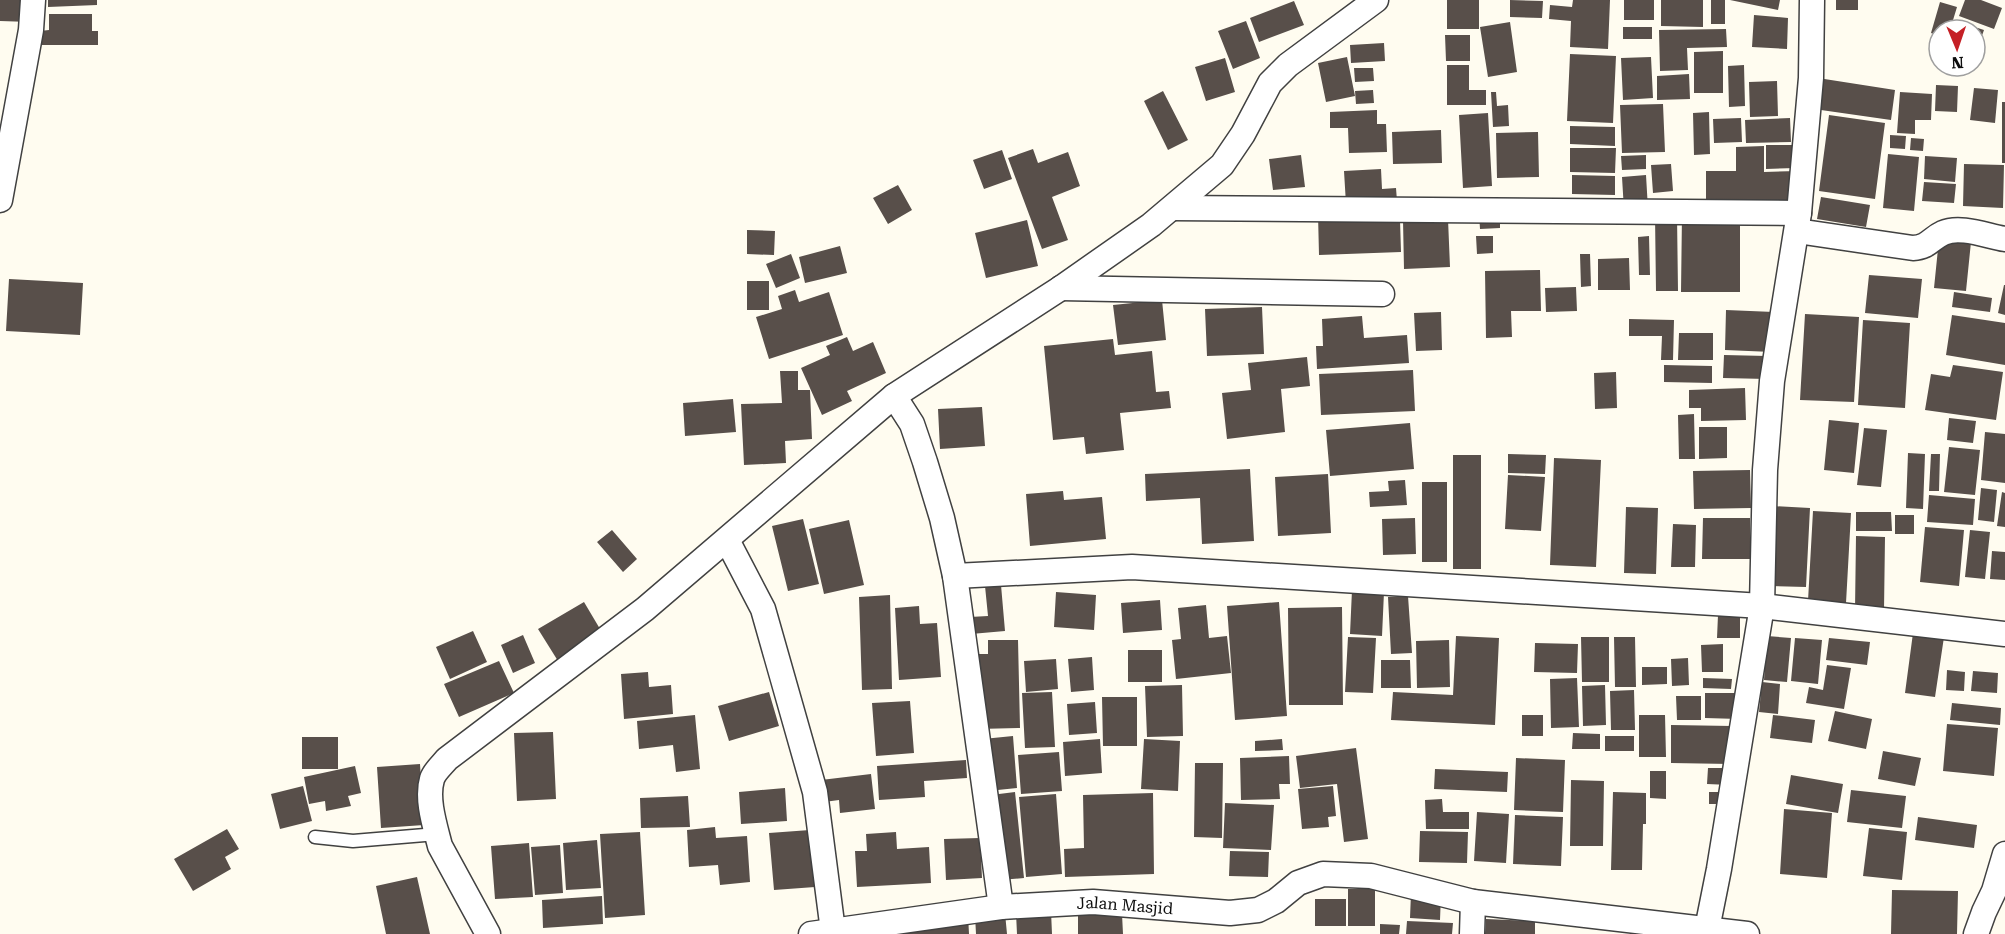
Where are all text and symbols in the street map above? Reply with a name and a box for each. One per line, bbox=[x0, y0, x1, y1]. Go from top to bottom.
north arrow bbox=[1927, 18, 1987, 78]
text: N bbox=[1951, 53, 1964, 72]
street label: Jalan Masjid bbox=[1076, 893, 1174, 918]

